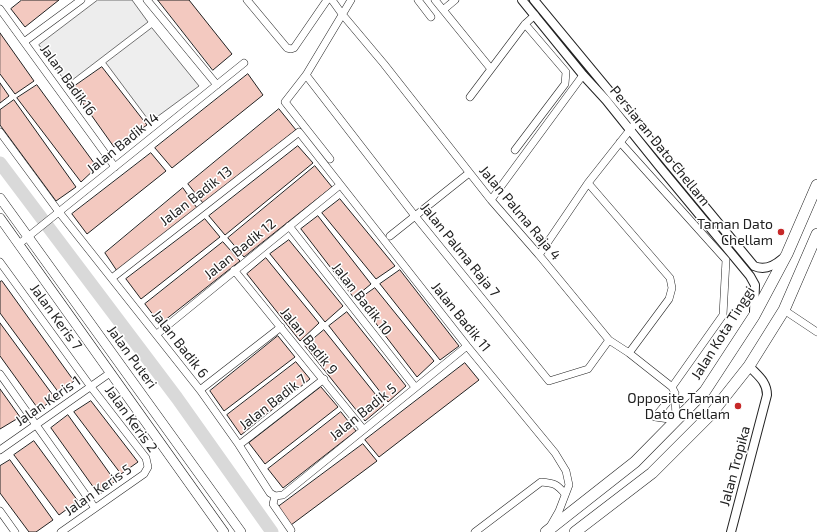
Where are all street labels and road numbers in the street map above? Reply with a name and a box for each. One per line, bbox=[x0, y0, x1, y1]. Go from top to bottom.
street label: Jalan Badik16 bbox=[36, 41, 100, 119]
street label: Persiaran Dato Chellam bbox=[606, 83, 714, 209]
street label: Jalan Badik 14 bbox=[84, 109, 162, 177]
street label: Jalan Palma Raja 4 bbox=[476, 162, 564, 264]
street label: Jalan Badik 13 bbox=[157, 163, 235, 229]
street label: Jalan Palma Raja 7 bbox=[417, 199, 503, 301]
street label: Jalan Badik 12 bbox=[201, 215, 279, 283]
street label: Jalan Badik 10 bbox=[328, 259, 396, 339]
street label: Jalan Badik 11 bbox=[428, 279, 494, 355]
street label: Jalan Keris 7 bbox=[26, 281, 86, 353]
street label: Jalan Kota Tinggi bbox=[688, 283, 758, 383]
street label: Jalan Badik 9 bbox=[277, 304, 341, 378]
street label: Jalan Badik 6 bbox=[148, 307, 212, 381]
street label: Jalan Puteri bbox=[104, 322, 160, 392]
street label: Jalan Badik 7 bbox=[236, 371, 310, 433]
street label: Jalan Keris 1 bbox=[12, 372, 84, 430]
street label: Jalan Badik 5 bbox=[326, 380, 400, 444]
street label: Jalan Keris 2 bbox=[101, 382, 161, 456]
street label: Jalan Tropika bbox=[716, 424, 754, 508]
street label: Jalan Keris 5 bbox=[61, 461, 135, 519]

